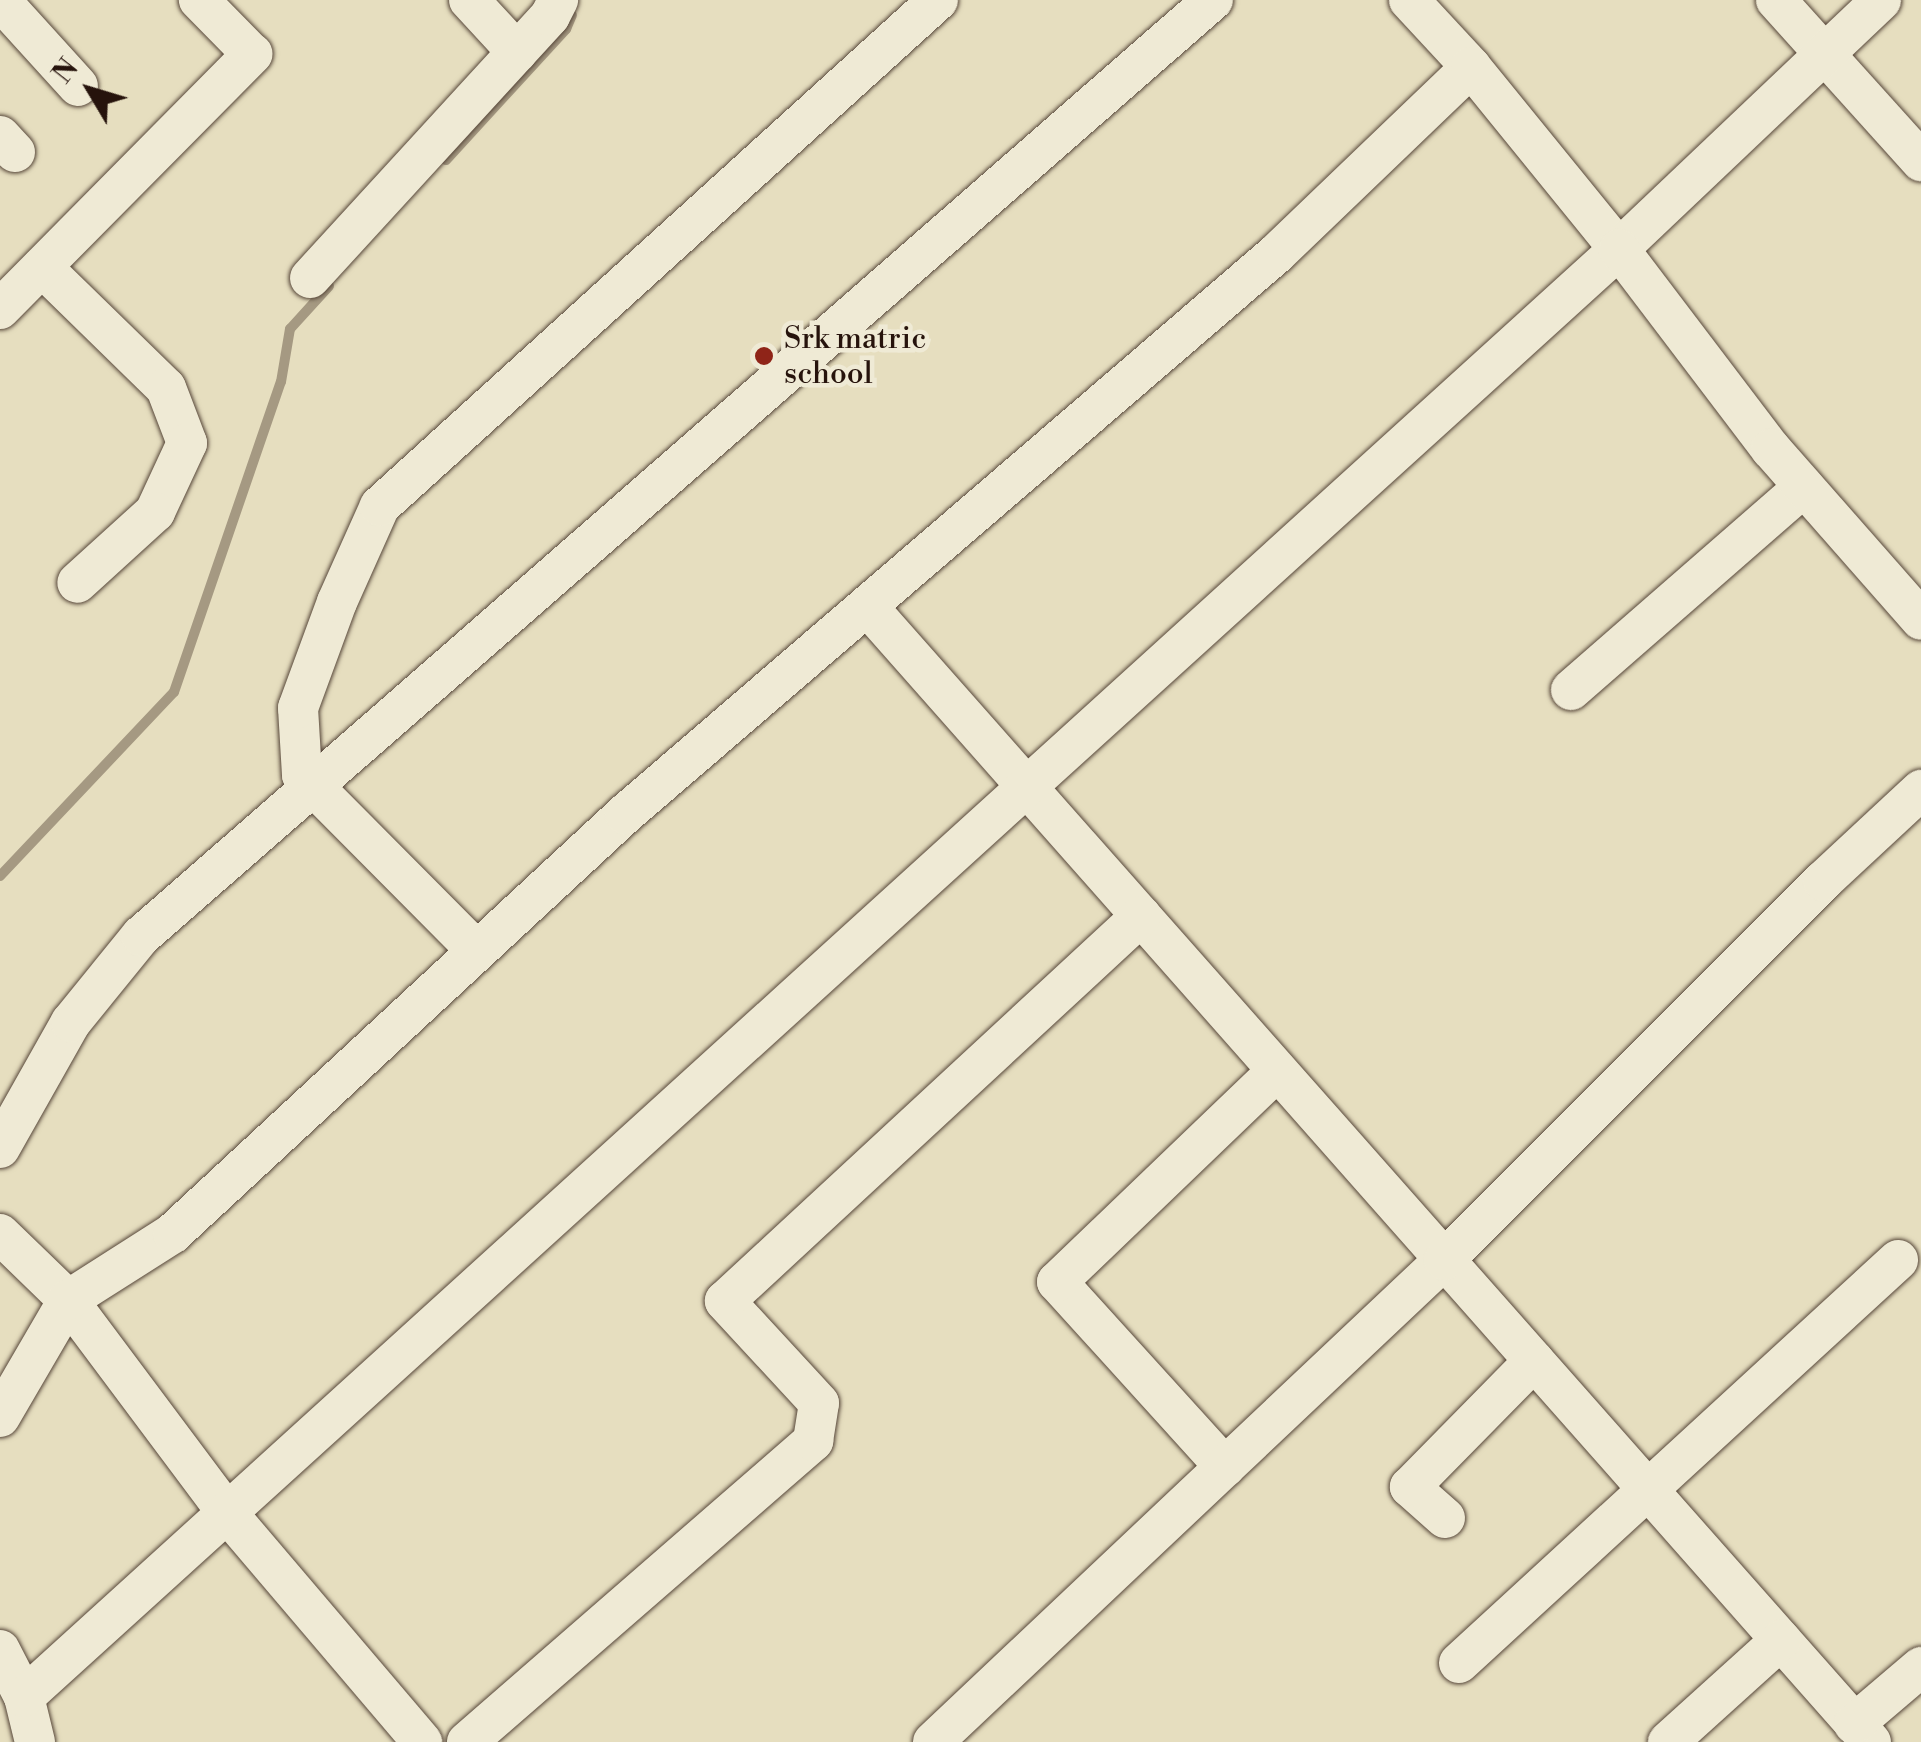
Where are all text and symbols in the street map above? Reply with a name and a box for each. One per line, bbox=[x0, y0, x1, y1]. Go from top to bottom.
north arrow bbox=[40, 40, 140, 140]
text: N bbox=[45, 52, 87, 91]
place label: Srk matric school bbox=[784, 321, 926, 392]
marker: Srk matric school bbox=[753, 345, 775, 367]

